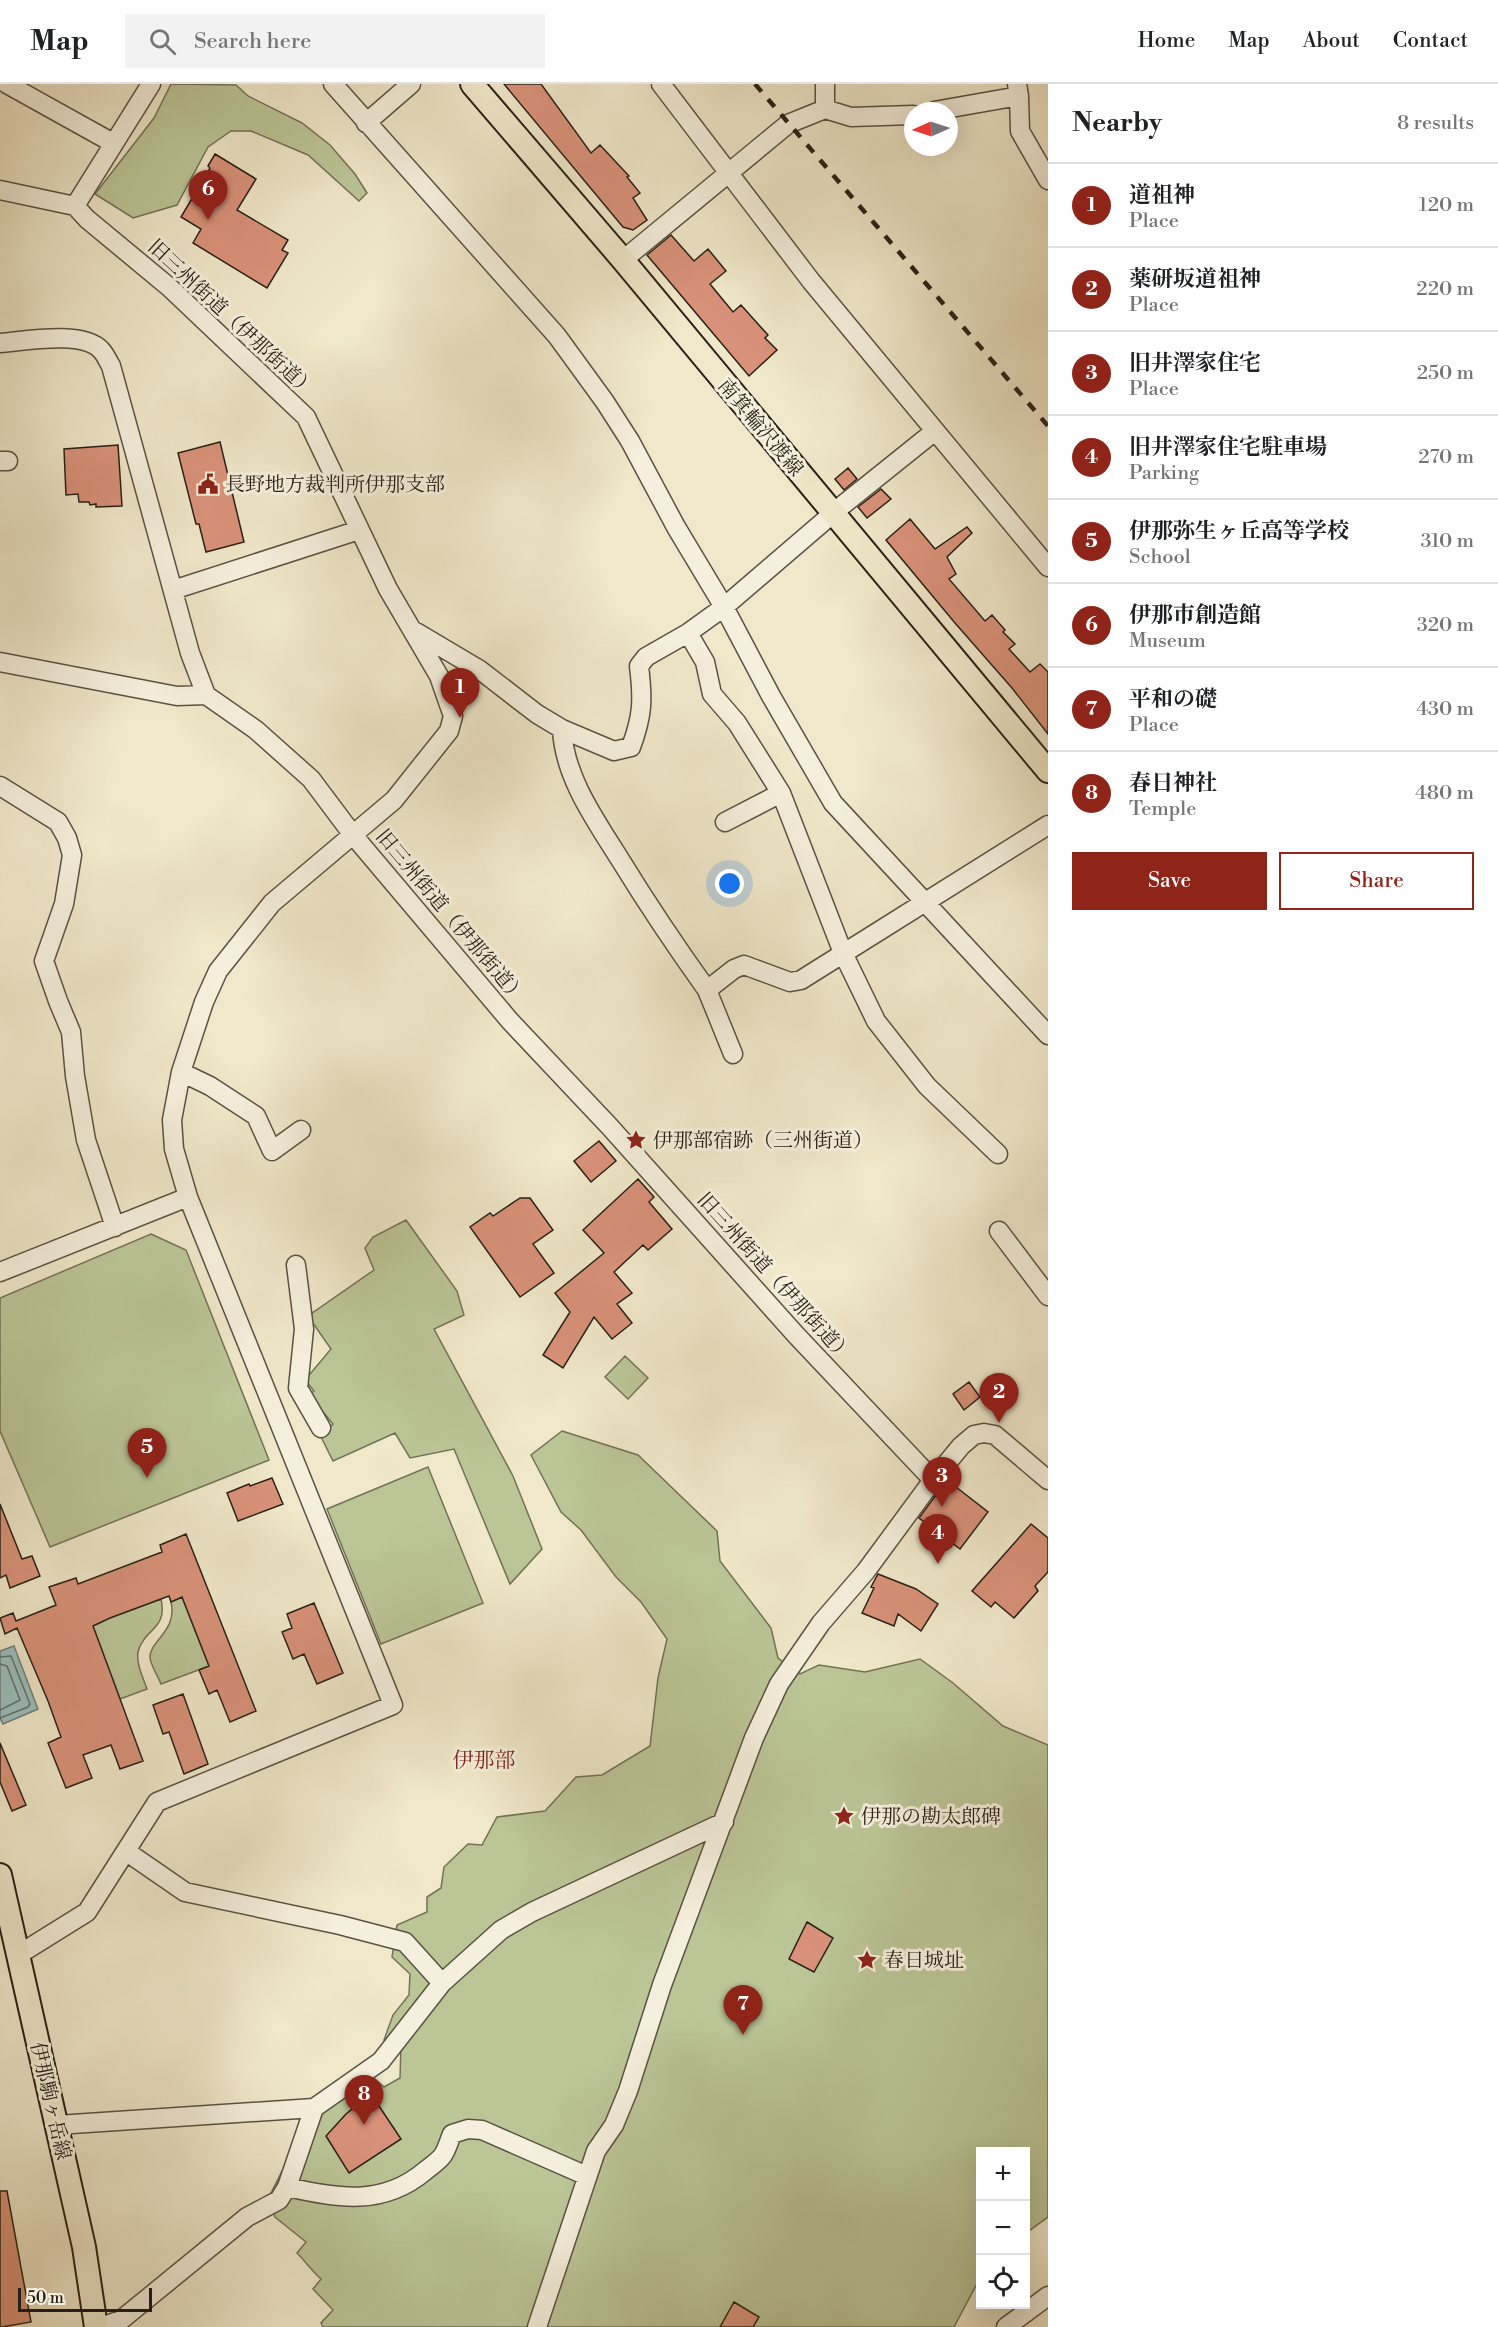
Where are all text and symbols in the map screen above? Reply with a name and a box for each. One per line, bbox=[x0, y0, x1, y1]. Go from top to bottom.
search box bbox=[125, 14, 545, 68]
text: Map bbox=[30, 24, 89, 59]
icon: search bbox=[146, 25, 179, 58]
text: Search here bbox=[194, 28, 311, 55]
text: Home bbox=[1138, 28, 1195, 54]
text: Map bbox=[1228, 28, 1270, 54]
text: About bbox=[1303, 28, 1360, 54]
text: Contact bbox=[1393, 28, 1468, 54]
north arrow bbox=[904, 102, 958, 156]
text: Nearby bbox=[1072, 107, 1162, 139]
text: 8 results bbox=[1397, 111, 1474, 136]
pin: 6 bbox=[188, 170, 228, 220]
text: 道祖神 bbox=[1129, 182, 1195, 209]
text: 1 bbox=[1087, 193, 1096, 218]
text: 120 m bbox=[1419, 193, 1474, 218]
text: Place bbox=[1129, 209, 1179, 234]
street label: 旧三州街道（伊那街道） bbox=[142, 235, 320, 403]
text: 薬研坂道祖神 bbox=[1129, 266, 1261, 293]
text: 2 bbox=[1085, 277, 1098, 302]
text: 220 m bbox=[1416, 277, 1474, 302]
text: Place bbox=[1129, 293, 1179, 318]
text: 旧井澤家住宅 bbox=[1129, 350, 1261, 377]
text: 3 bbox=[1085, 361, 1098, 386]
text: 250 m bbox=[1417, 361, 1474, 386]
street label: 南箕輪沢渡線 bbox=[712, 374, 808, 482]
text: Place bbox=[1129, 377, 1179, 402]
text: 旧井澤家住宅駐車場 bbox=[1129, 434, 1327, 461]
text: 4 bbox=[1085, 445, 1098, 470]
text: 270 m bbox=[1418, 445, 1474, 470]
text: Parking bbox=[1129, 461, 1199, 486]
public building icon: 長野地方裁判所伊那支部 bbox=[196, 472, 220, 496]
place label: 長野地方裁判所伊那支部 bbox=[225, 473, 445, 498]
text: 伊那弥生ヶ丘高等学校 bbox=[1129, 518, 1349, 545]
text: 5 bbox=[1085, 529, 1098, 554]
text: 310 m bbox=[1421, 529, 1474, 554]
text: School bbox=[1129, 545, 1191, 570]
text: 伊那市創造館 bbox=[1129, 602, 1261, 629]
text: 6 bbox=[1085, 613, 1098, 638]
text: 320 m bbox=[1417, 613, 1474, 638]
text: Museum bbox=[1129, 629, 1206, 654]
pin: 1 bbox=[440, 668, 480, 718]
text: 平和の礎 bbox=[1129, 686, 1217, 713]
text: 7 bbox=[1086, 697, 1097, 722]
text: 430 m bbox=[1416, 697, 1474, 722]
text: Place bbox=[1129, 713, 1179, 738]
text: 春日神社 bbox=[1129, 770, 1217, 797]
text: 8 bbox=[1085, 781, 1098, 806]
text: 480 m bbox=[1415, 781, 1474, 806]
text: Temple bbox=[1129, 797, 1196, 822]
street label: 旧三州街道（伊那街道） bbox=[370, 825, 530, 1009]
button: Save bbox=[1072, 852, 1267, 910]
button: Share bbox=[1279, 852, 1474, 910]
your location bbox=[715, 869, 744, 898]
place icon: 伊那部宿跡（三州街道） bbox=[624, 1128, 648, 1152]
place label: 伊那部宿跡（三州街道） bbox=[653, 1129, 873, 1154]
street label: 旧三州街道（伊那街道） bbox=[691, 1188, 857, 1368]
pin: 2 bbox=[980, 1374, 1018, 1423]
pin: 5 bbox=[128, 1428, 166, 1478]
pin: 3 bbox=[922, 1458, 962, 1507]
pin: 4 bbox=[918, 1514, 958, 1564]
district label: 伊那部 bbox=[453, 1748, 516, 1774]
place icon: 伊那の勘太郎碑 bbox=[832, 1804, 856, 1828]
place label: 伊那の勘太郎碑 bbox=[861, 1805, 1001, 1830]
place icon: 春日城址 bbox=[855, 1948, 879, 1972]
place label: 春日城址 bbox=[884, 1949, 964, 1974]
pin: 7 bbox=[724, 1986, 762, 2035]
street label: 伊那駒ヶ岳線 bbox=[24, 2040, 75, 2163]
pin: 8 bbox=[344, 2076, 384, 2125]
map controls bbox=[976, 2147, 1030, 2309]
button: + bbox=[976, 2147, 1030, 2201]
button: − bbox=[976, 2201, 1030, 2255]
button: locate bbox=[976, 2255, 1030, 2309]
scale bar bbox=[18, 2285, 152, 2312]
text: 50 m bbox=[27, 2288, 64, 2308]

